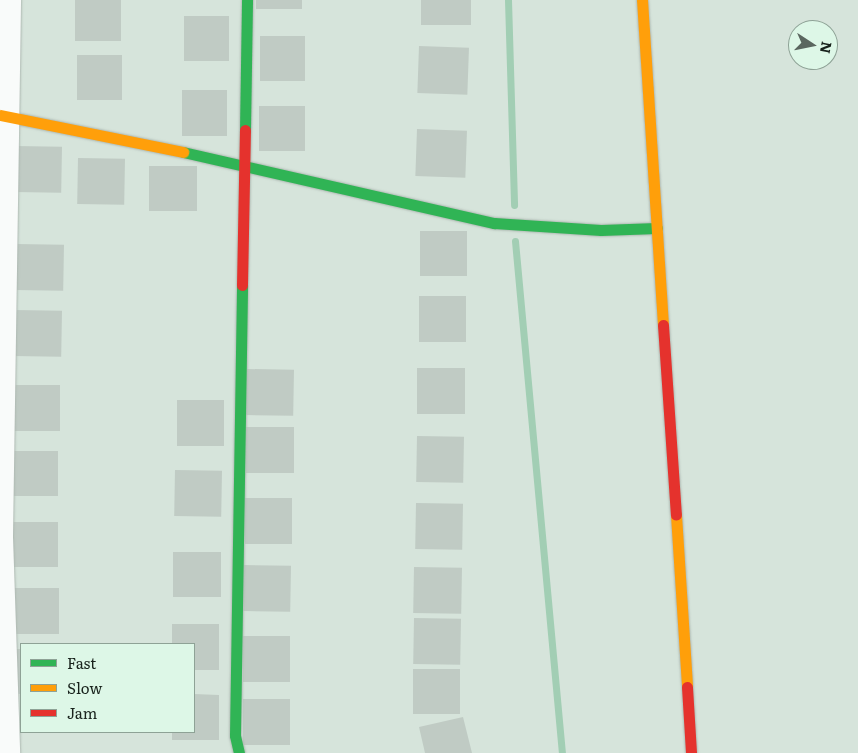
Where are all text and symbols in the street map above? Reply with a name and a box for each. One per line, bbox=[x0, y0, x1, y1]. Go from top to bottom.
north arrow bbox=[788, 20, 838, 70]
text: N bbox=[816, 40, 838, 55]
legend bbox=[20, 643, 195, 733]
text: Fast bbox=[67, 651, 96, 674]
text: Slow bbox=[67, 676, 102, 699]
text: Jam bbox=[67, 701, 97, 724]

